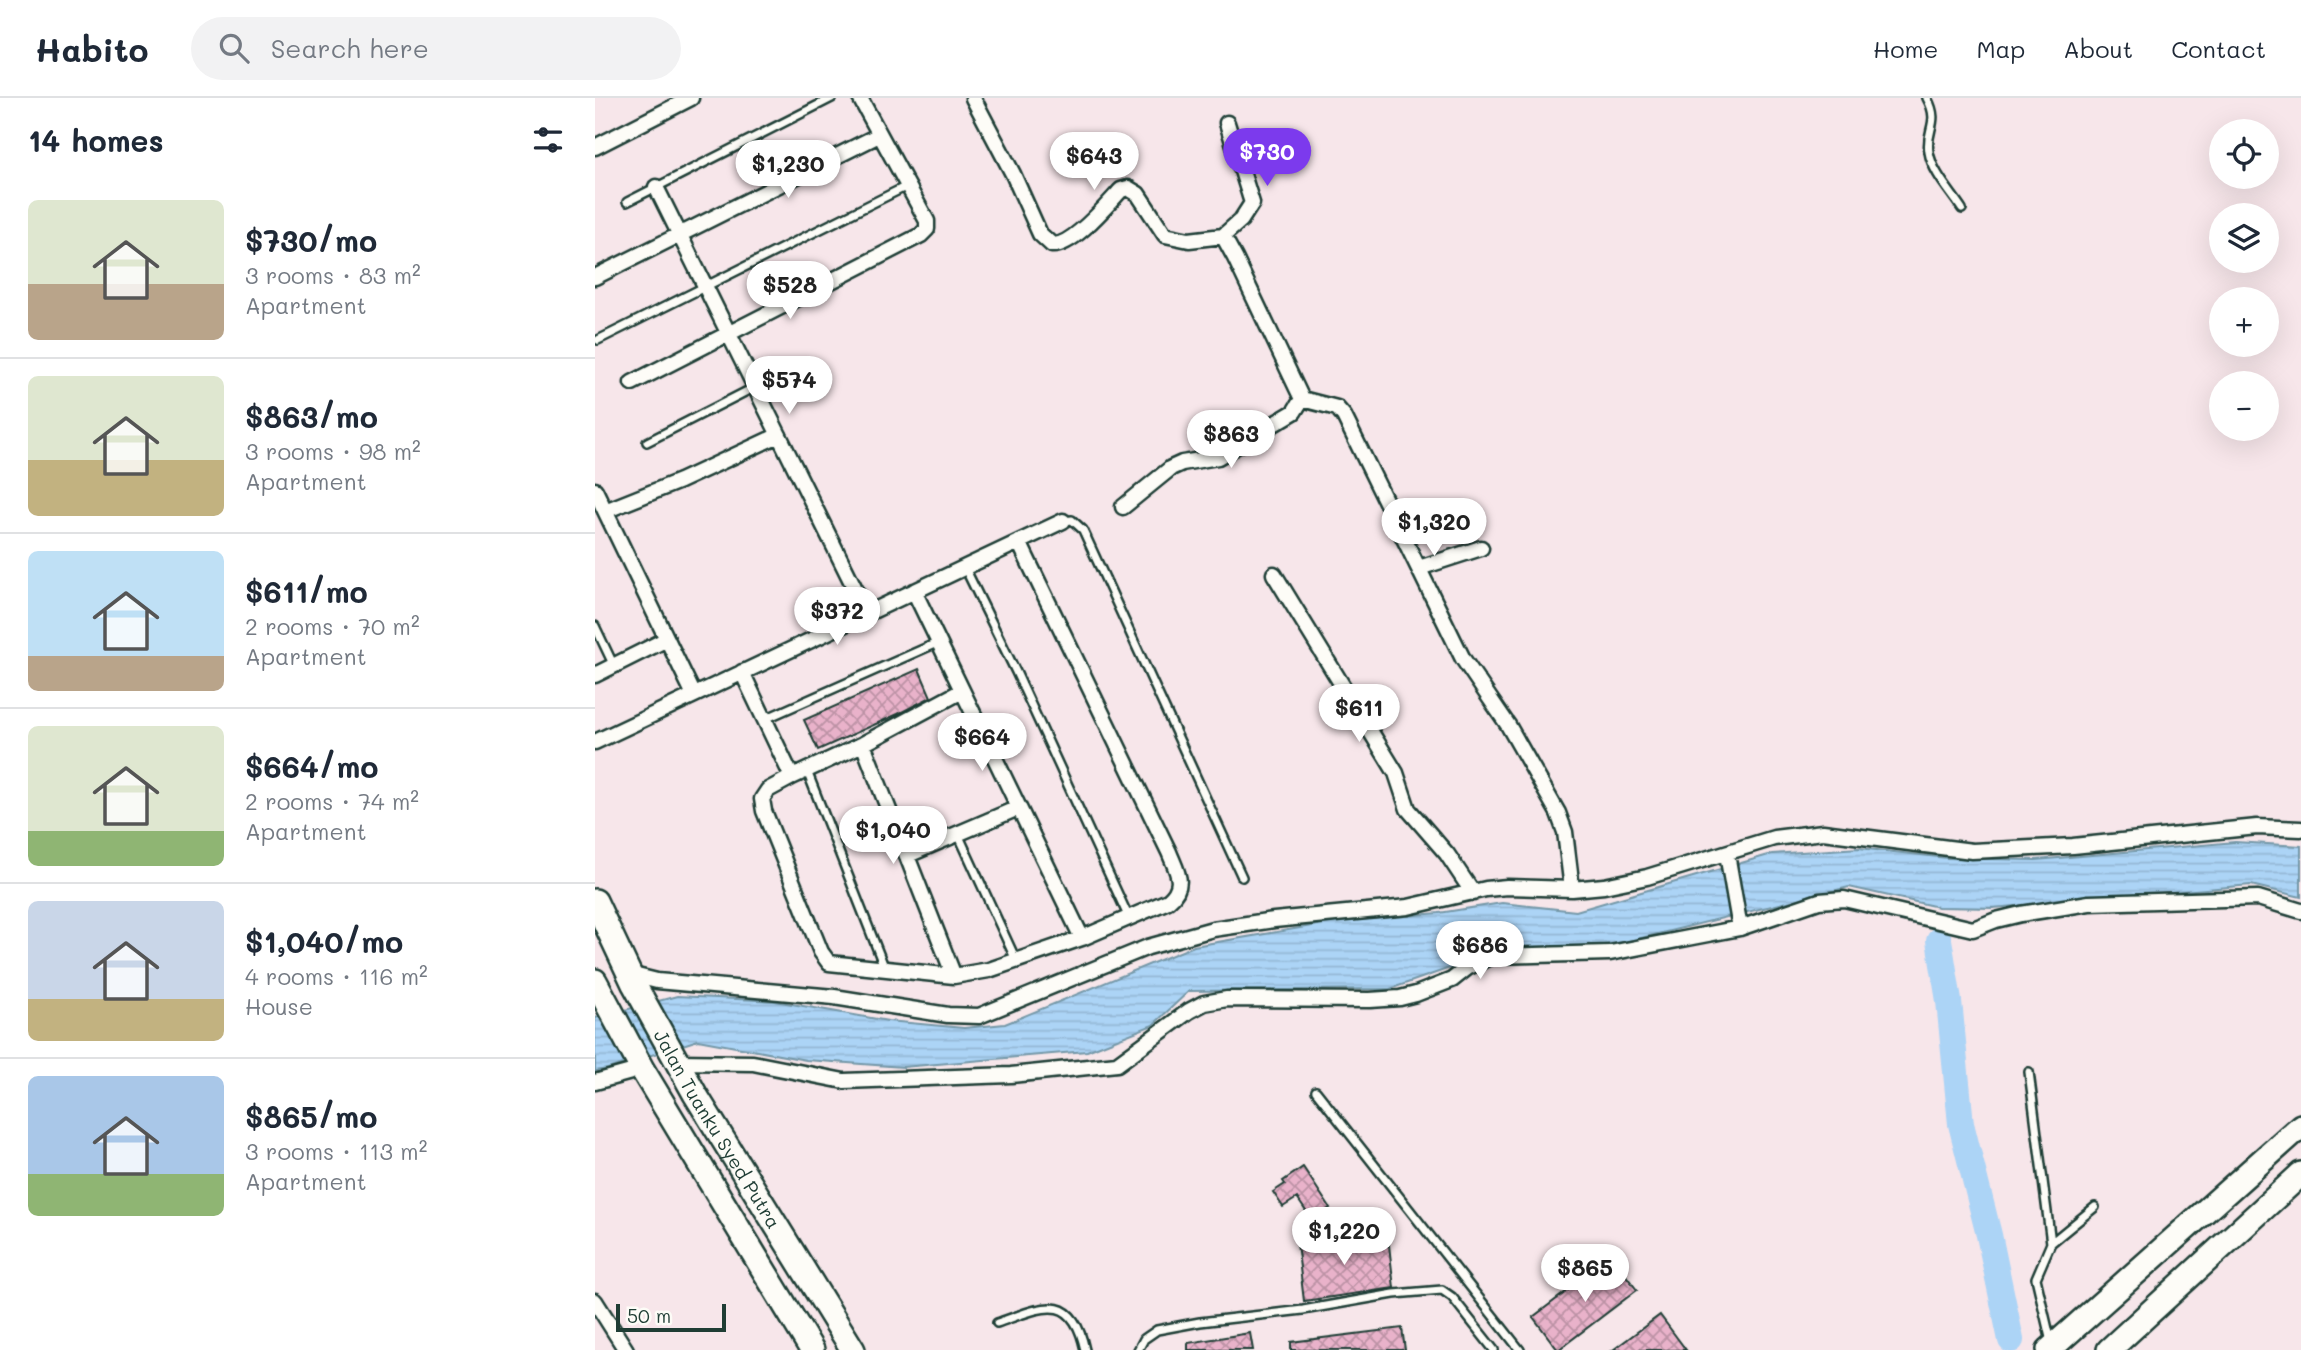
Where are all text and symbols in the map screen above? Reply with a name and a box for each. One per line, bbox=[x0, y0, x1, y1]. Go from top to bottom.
search box bbox=[191, 17, 681, 80]
text: Habito bbox=[35, 27, 149, 70]
icon: search bbox=[215, 29, 253, 67]
text: Search here bbox=[271, 31, 429, 65]
text: Home bbox=[1873, 33, 1938, 64]
text: Map bbox=[1976, 33, 2025, 64]
text: About bbox=[2063, 33, 2133, 64]
text: Contact bbox=[2171, 33, 2266, 64]
map controls bbox=[2209, 119, 2279, 441]
button: locate bbox=[2209, 119, 2279, 189]
text: 14 homes bbox=[28, 120, 164, 160]
icon: filters bbox=[529, 121, 567, 159]
pin: $730 bbox=[1226, 129, 1308, 188]
pin: $643 bbox=[1053, 132, 1135, 192]
text: $730 bbox=[1239, 136, 1295, 166]
pin: $1,230 bbox=[731, 140, 845, 200]
text: $643 bbox=[1066, 140, 1122, 170]
text: $1,230 bbox=[752, 148, 824, 178]
button: layers bbox=[2209, 203, 2279, 273]
text: $730/mo bbox=[245, 220, 377, 260]
icon: home bbox=[84, 228, 168, 312]
text: 3 rooms · 83 m² bbox=[245, 260, 421, 290]
pin: $528 bbox=[749, 262, 831, 321]
text: $528 bbox=[763, 269, 817, 299]
button: + bbox=[2209, 287, 2279, 357]
text: Apartment bbox=[245, 290, 367, 320]
pin: $574 bbox=[748, 356, 830, 416]
text: $574 bbox=[761, 364, 817, 394]
button: − bbox=[2209, 371, 2279, 441]
text: $863/mo bbox=[245, 396, 378, 436]
icon: home bbox=[84, 404, 168, 488]
pin: $863 bbox=[1190, 410, 1272, 470]
text: $863 bbox=[1203, 418, 1259, 448]
text: 3 rooms · 98 m² bbox=[245, 436, 421, 466]
text: Apartment bbox=[245, 466, 367, 496]
pin: $1,320 bbox=[1377, 498, 1491, 558]
text: $1,320 bbox=[1398, 506, 1470, 536]
text: $611/mo bbox=[245, 571, 368, 611]
icon: home bbox=[84, 579, 168, 663]
pin: $372 bbox=[796, 588, 878, 647]
text: $372 bbox=[810, 595, 864, 625]
text: 2 rooms · 70 m² bbox=[245, 611, 420, 641]
text: Apartment bbox=[245, 641, 367, 671]
pin: $611 bbox=[1318, 684, 1400, 744]
text: $611 bbox=[1335, 692, 1383, 722]
pin: $664 bbox=[941, 714, 1023, 773]
text: $664 bbox=[954, 721, 1010, 751]
text: $664/mo bbox=[245, 746, 378, 786]
icon: home bbox=[84, 754, 168, 838]
text: 2 rooms · 74 m² bbox=[245, 786, 419, 816]
pin: $1,040 bbox=[836, 806, 950, 866]
text: $1,040 bbox=[855, 814, 931, 844]
text: Apartment bbox=[245, 816, 367, 846]
text: $1,040/mo bbox=[245, 921, 403, 961]
pin: $686 bbox=[1439, 922, 1521, 981]
icon: home bbox=[84, 929, 168, 1013]
text: $686 bbox=[1452, 929, 1508, 959]
text: 4 rooms · 116 m² bbox=[245, 961, 428, 991]
text: House bbox=[245, 991, 313, 1021]
street label: Jalan Tuanku Syed Putra bbox=[649, 1025, 787, 1233]
text: $865/mo bbox=[245, 1096, 377, 1136]
icon: home bbox=[84, 1104, 168, 1188]
text: 3 rooms · 113 m² bbox=[245, 1136, 427, 1166]
text: Apartment bbox=[245, 1166, 367, 1196]
pin: $1,220 bbox=[1287, 1208, 1401, 1267]
text: $1,220 bbox=[1308, 1215, 1380, 1245]
pin: $865 bbox=[1544, 1244, 1626, 1304]
text: $865 bbox=[1557, 1252, 1613, 1282]
scale bar bbox=[616, 1301, 726, 1333]
text: 50 m bbox=[627, 1303, 671, 1328]

